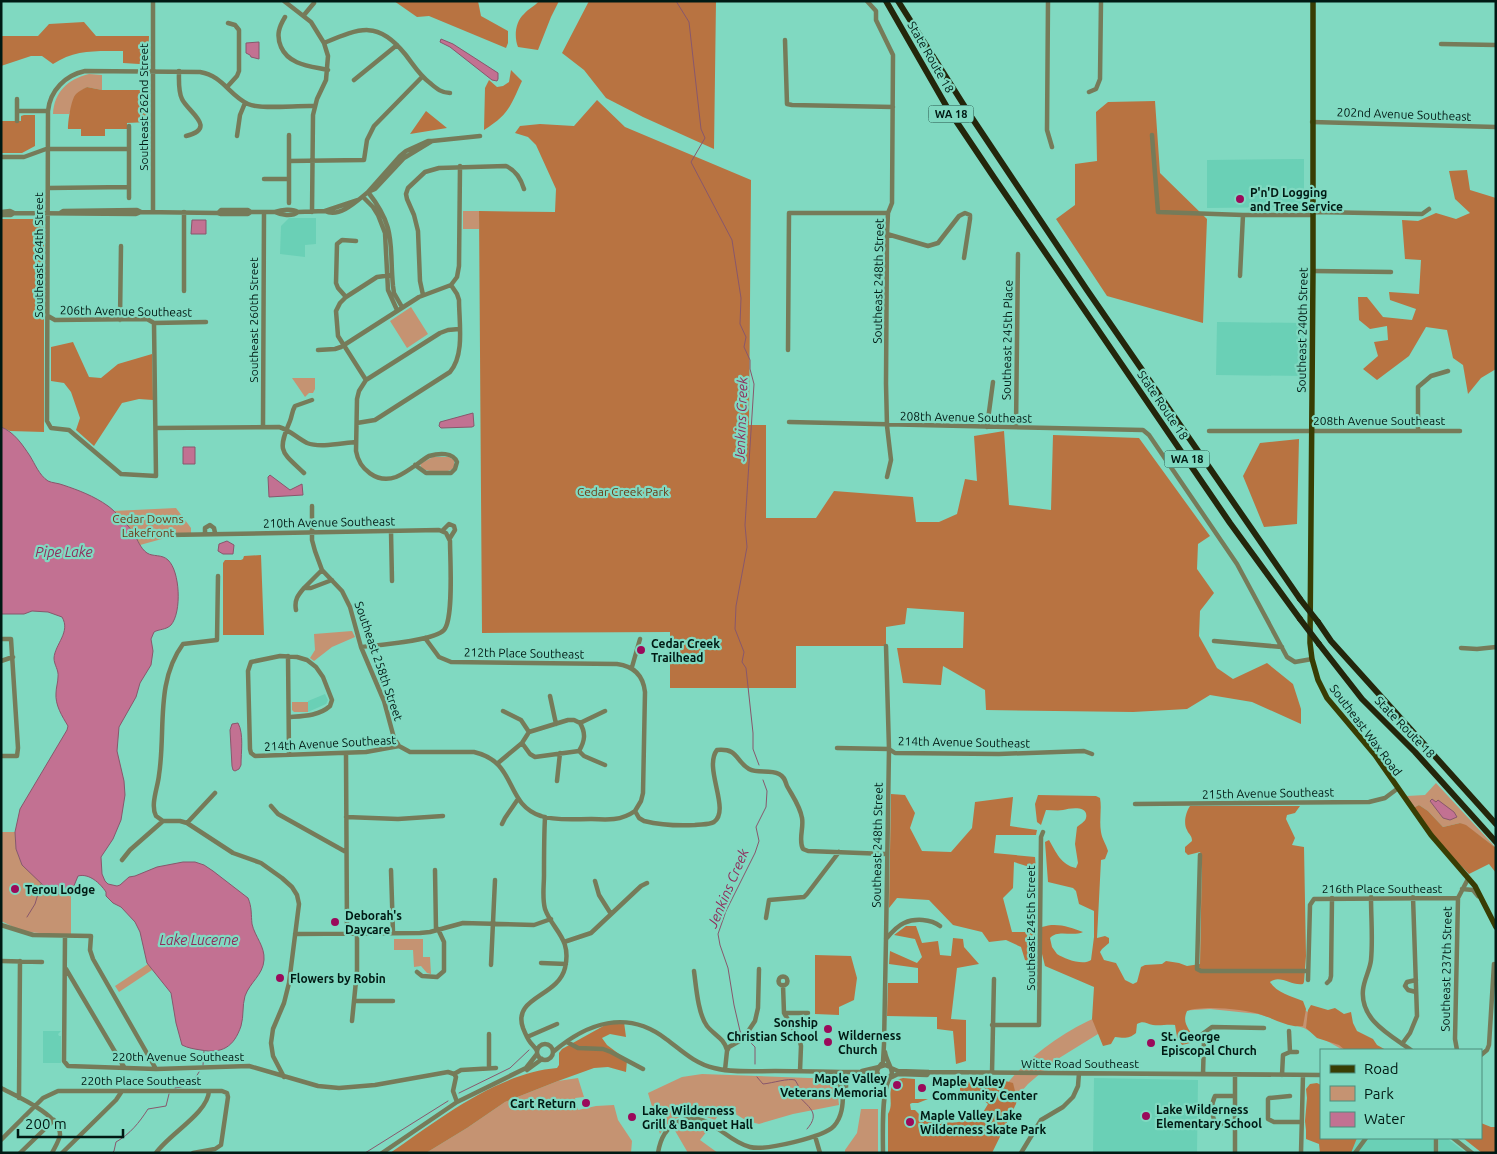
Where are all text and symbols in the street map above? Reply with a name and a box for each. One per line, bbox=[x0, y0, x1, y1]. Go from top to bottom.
street label: State Route 18 bbox=[905, 19, 957, 95]
street label: Southeast 262nd Street bbox=[137, 43, 150, 171]
street label: 202nd Avenue Southeast bbox=[1337, 105, 1472, 123]
road number: WA 18 bbox=[928, 106, 974, 122]
place label: P'n'D Logging and Tree Service bbox=[1250, 186, 1343, 213]
street label: Southeast 264th Street bbox=[32, 192, 45, 318]
marker: P'n'D Logging and Tree Service bbox=[1234, 193, 1246, 205]
street label: Southeast 248th Street bbox=[870, 218, 886, 344]
street label: Southeast 260th Street bbox=[247, 257, 260, 383]
street label: Southeast 240th Street bbox=[1294, 267, 1310, 393]
street label: Southeast 245th Place bbox=[999, 280, 1015, 400]
street label: 206th Avenue Southeast bbox=[60, 303, 193, 319]
street label: State Route 18 bbox=[1135, 368, 1191, 442]
water label: Jenkins Creek bbox=[731, 376, 750, 462]
street label: 208th Avenue Southeast bbox=[900, 409, 1033, 425]
street label: 208th Avenue Southeast bbox=[1313, 414, 1445, 427]
road number: WA 18 bbox=[1164, 450, 1210, 468]
park label: Cedar Creek Park bbox=[577, 485, 669, 498]
park label: Cedar Downs Lakefront bbox=[112, 512, 184, 539]
street label: 210th Avenue Southeast bbox=[263, 514, 396, 530]
water label: Pipe Lake bbox=[35, 544, 93, 560]
street label: Southeast 258th Street bbox=[352, 600, 406, 723]
place label: Cedar Creek Trailhead bbox=[651, 637, 720, 664]
marker: Cedar Creek Trailhead bbox=[635, 644, 647, 656]
street label: 212th Place Southeast bbox=[464, 645, 585, 661]
street label: Southeast Wax Road bbox=[1327, 682, 1405, 778]
street label: State Route 18 bbox=[1372, 694, 1438, 761]
street label: 214th Avenue Southeast bbox=[264, 733, 397, 753]
street label: 214th Avenue Southeast bbox=[898, 734, 1031, 750]
street label: Southeast 248th Street bbox=[869, 782, 885, 908]
street label: 215th Avenue Southeast bbox=[1202, 785, 1335, 801]
water label: Jenkins Creek bbox=[704, 845, 752, 931]
street label: Southeast 245th Street bbox=[1024, 865, 1037, 991]
street label: 216th Place Southeast bbox=[1322, 882, 1443, 895]
marker: Terou Lodge bbox=[9, 883, 21, 895]
place label: Terou Lodge bbox=[25, 883, 95, 896]
street label: Southeast 237th Street bbox=[1438, 906, 1454, 1032]
place label: Deborah's Daycare bbox=[345, 909, 402, 936]
marker: Deborah's Daycare bbox=[329, 916, 341, 928]
water label: Lake Lucerne bbox=[160, 932, 238, 948]
marker: Flowers by Robin bbox=[274, 972, 286, 984]
place label: Flowers by Robin bbox=[290, 972, 386, 985]
place label: Sonship Christian School bbox=[727, 1016, 818, 1043]
marker: Sonship Christian School bbox=[822, 1023, 834, 1035]
place label: Wilderness Church bbox=[838, 1029, 901, 1056]
place label: St. George Episcopal Church bbox=[1161, 1030, 1257, 1057]
marker: Wilderness Church bbox=[822, 1036, 834, 1048]
marker: St. George Episcopal Church bbox=[1145, 1037, 1157, 1049]
legend bbox=[1320, 1049, 1482, 1139]
street label: 220th Avenue Southeast bbox=[112, 1050, 244, 1063]
street label: Witte Road Southeast bbox=[1021, 1057, 1139, 1070]
text: Road bbox=[1364, 1060, 1399, 1077]
place label: Maple Valley Veterans Memorial bbox=[780, 1072, 888, 1099]
street label: 220th Place Southeast bbox=[81, 1074, 202, 1087]
place label: Maple Valley Community Center bbox=[932, 1075, 1038, 1102]
marker: Maple Valley Veterans Memorial bbox=[891, 1079, 903, 1091]
marker: Maple Valley Community Center bbox=[916, 1082, 928, 1094]
text: Park bbox=[1364, 1085, 1394, 1102]
place label: Cart Return bbox=[510, 1097, 576, 1110]
marker: Cart Return bbox=[580, 1097, 592, 1109]
place label: Lake Wilderness Elementary School bbox=[1156, 1103, 1262, 1130]
place label: Lake Wilderness Grill & Banquet Hall bbox=[642, 1104, 753, 1131]
scale bar bbox=[18, 1106, 122, 1138]
place label: Maple Valley Lake Wilderness Skate Park bbox=[920, 1109, 1046, 1136]
marker: Lake Wilderness Elementary School bbox=[1140, 1110, 1152, 1122]
text: Water bbox=[1364, 1110, 1405, 1127]
marker: Lake Wilderness Grill & Banquet Hall bbox=[626, 1111, 638, 1123]
text: 200 m bbox=[25, 1115, 67, 1132]
marker: Maple Valley Lake Wilderness Skate Park bbox=[904, 1116, 916, 1128]

